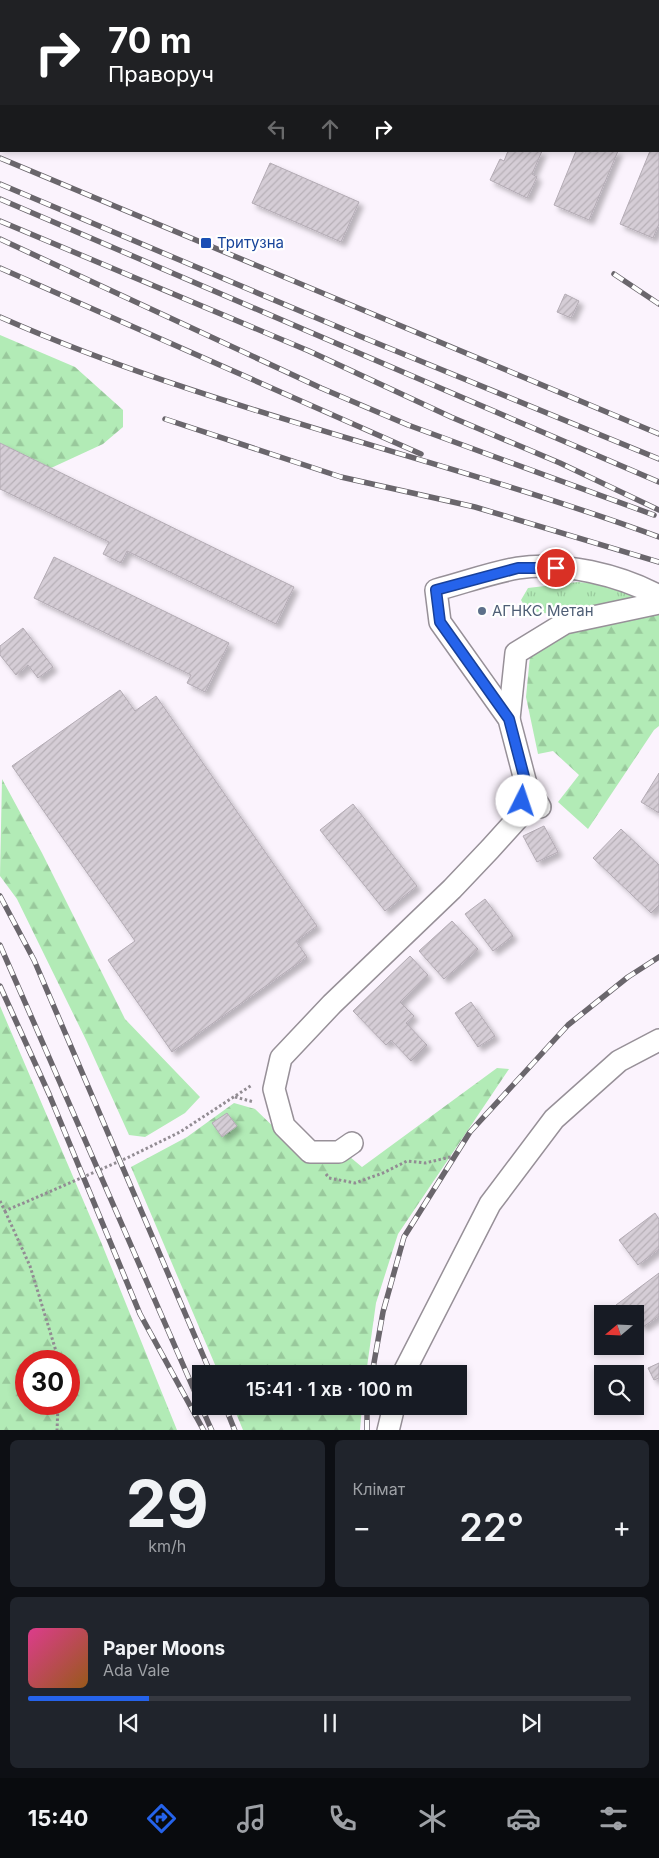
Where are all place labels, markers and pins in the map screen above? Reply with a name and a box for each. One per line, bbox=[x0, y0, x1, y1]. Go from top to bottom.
place label: Тритузна bbox=[217, 233, 284, 252]
marker: Тритузна bbox=[199, 236, 213, 250]
pin bbox=[535, 547, 577, 589]
place label: АГНКС Метан bbox=[492, 601, 594, 620]
marker: АГНКС Метан bbox=[476, 605, 488, 617]

